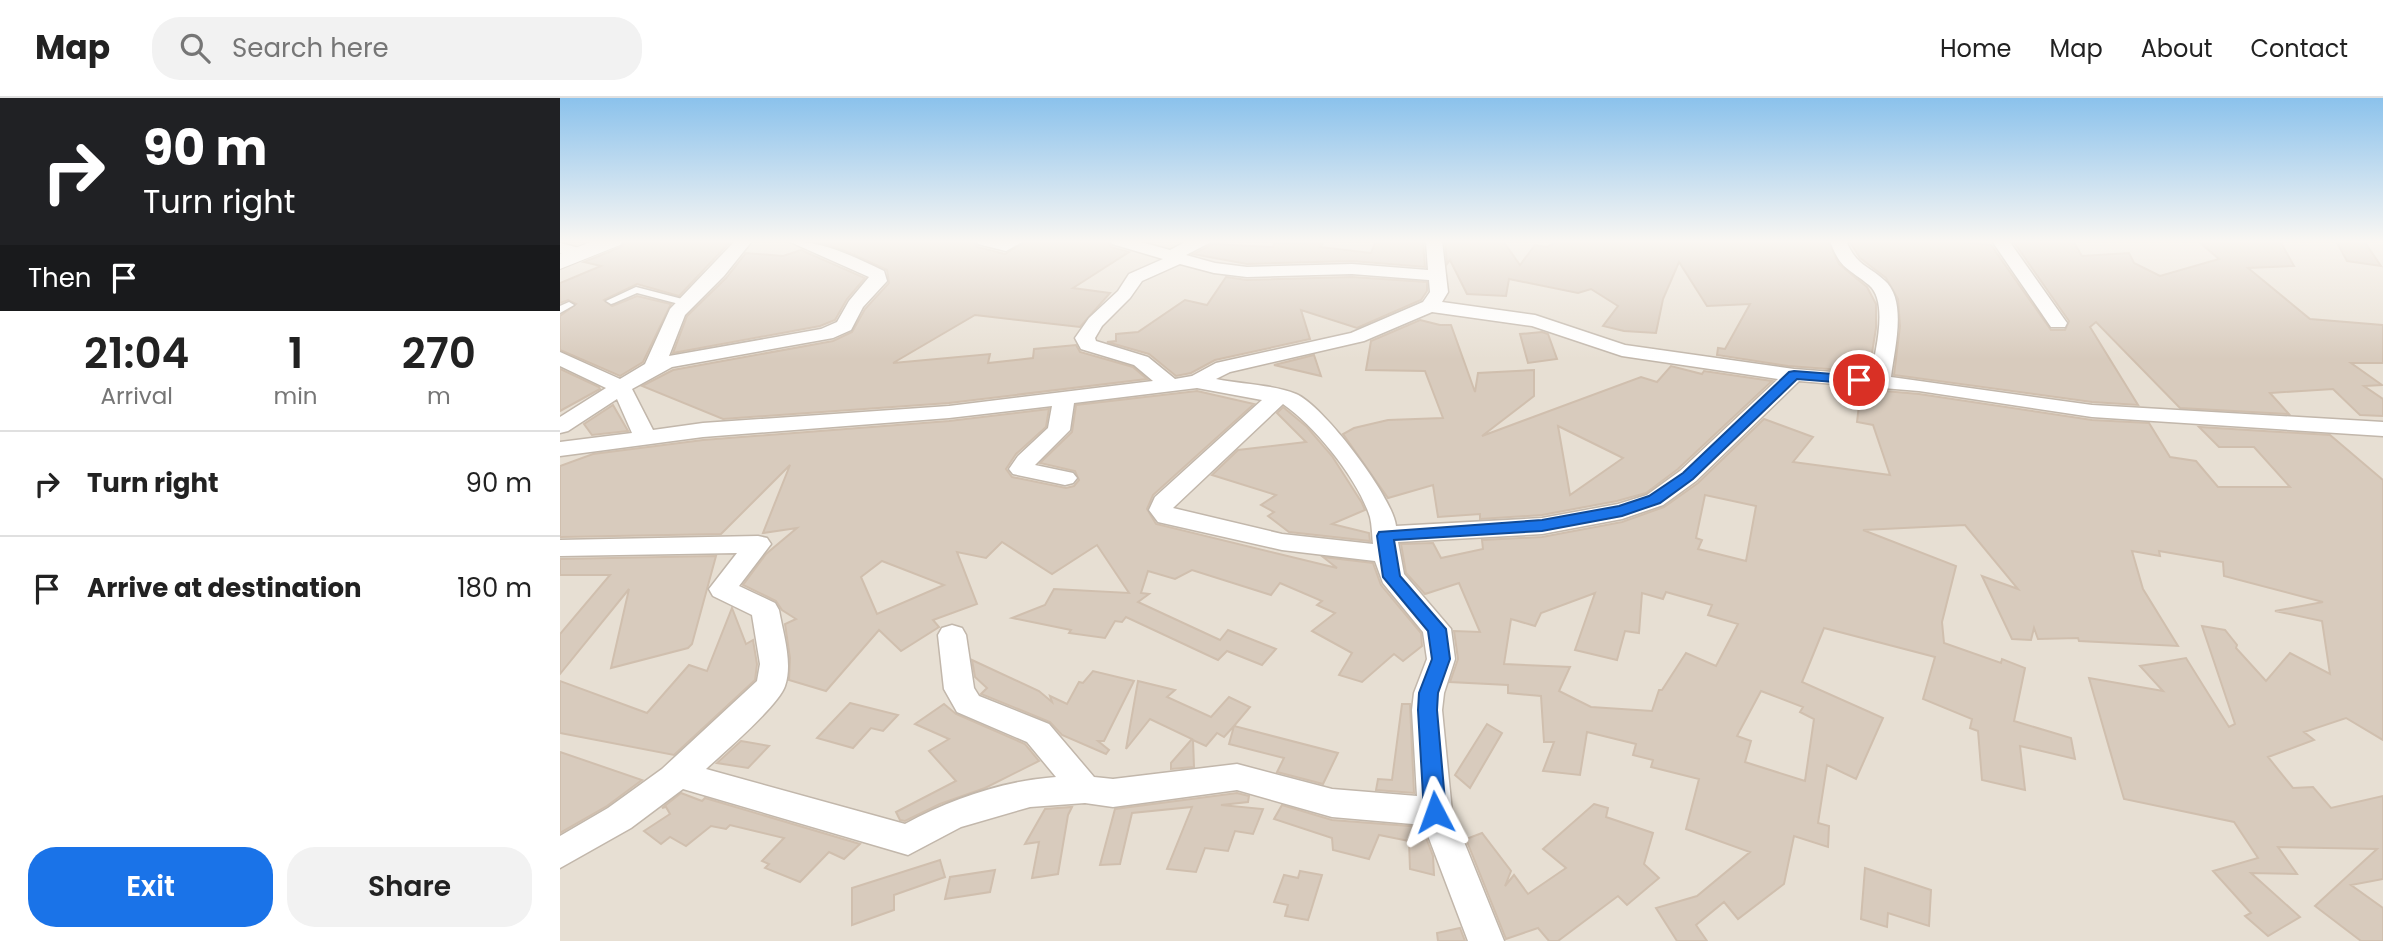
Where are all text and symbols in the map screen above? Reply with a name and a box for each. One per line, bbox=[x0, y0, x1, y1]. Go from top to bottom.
search box bbox=[152, 17, 642, 80]
text: Map bbox=[35, 24, 110, 71]
icon: search bbox=[176, 29, 214, 67]
text: Search here bbox=[232, 30, 389, 66]
text: Home bbox=[1940, 32, 2012, 65]
text: Map bbox=[2050, 32, 2103, 65]
text: About bbox=[2141, 32, 2212, 65]
text: Contact bbox=[2250, 32, 2348, 65]
text: 90 m bbox=[143, 114, 267, 182]
icon: right bbox=[28, 126, 119, 217]
text: Turn right bbox=[143, 179, 295, 224]
icon: arrive bbox=[105, 259, 143, 297]
text: Then bbox=[28, 260, 91, 296]
text: 21:04 bbox=[84, 324, 189, 383]
text: 1 bbox=[288, 324, 303, 383]
text: 270 bbox=[402, 324, 476, 383]
pin bbox=[1829, 350, 1889, 410]
icon: arrive bbox=[1840, 361, 1878, 399]
text: Arrival bbox=[101, 380, 173, 412]
text: min bbox=[273, 380, 318, 412]
text: m bbox=[427, 380, 451, 412]
icon: right bbox=[28, 465, 66, 503]
text: Turn right bbox=[87, 465, 219, 501]
text: 90 m bbox=[466, 465, 532, 501]
icon: arrive bbox=[28, 570, 66, 608]
text: Arrive at destination bbox=[87, 570, 362, 606]
text: 180 m bbox=[457, 570, 532, 606]
position arrow bbox=[1398, 775, 1472, 849]
button: Exit bbox=[28, 847, 273, 927]
button: Share bbox=[287, 847, 532, 927]

